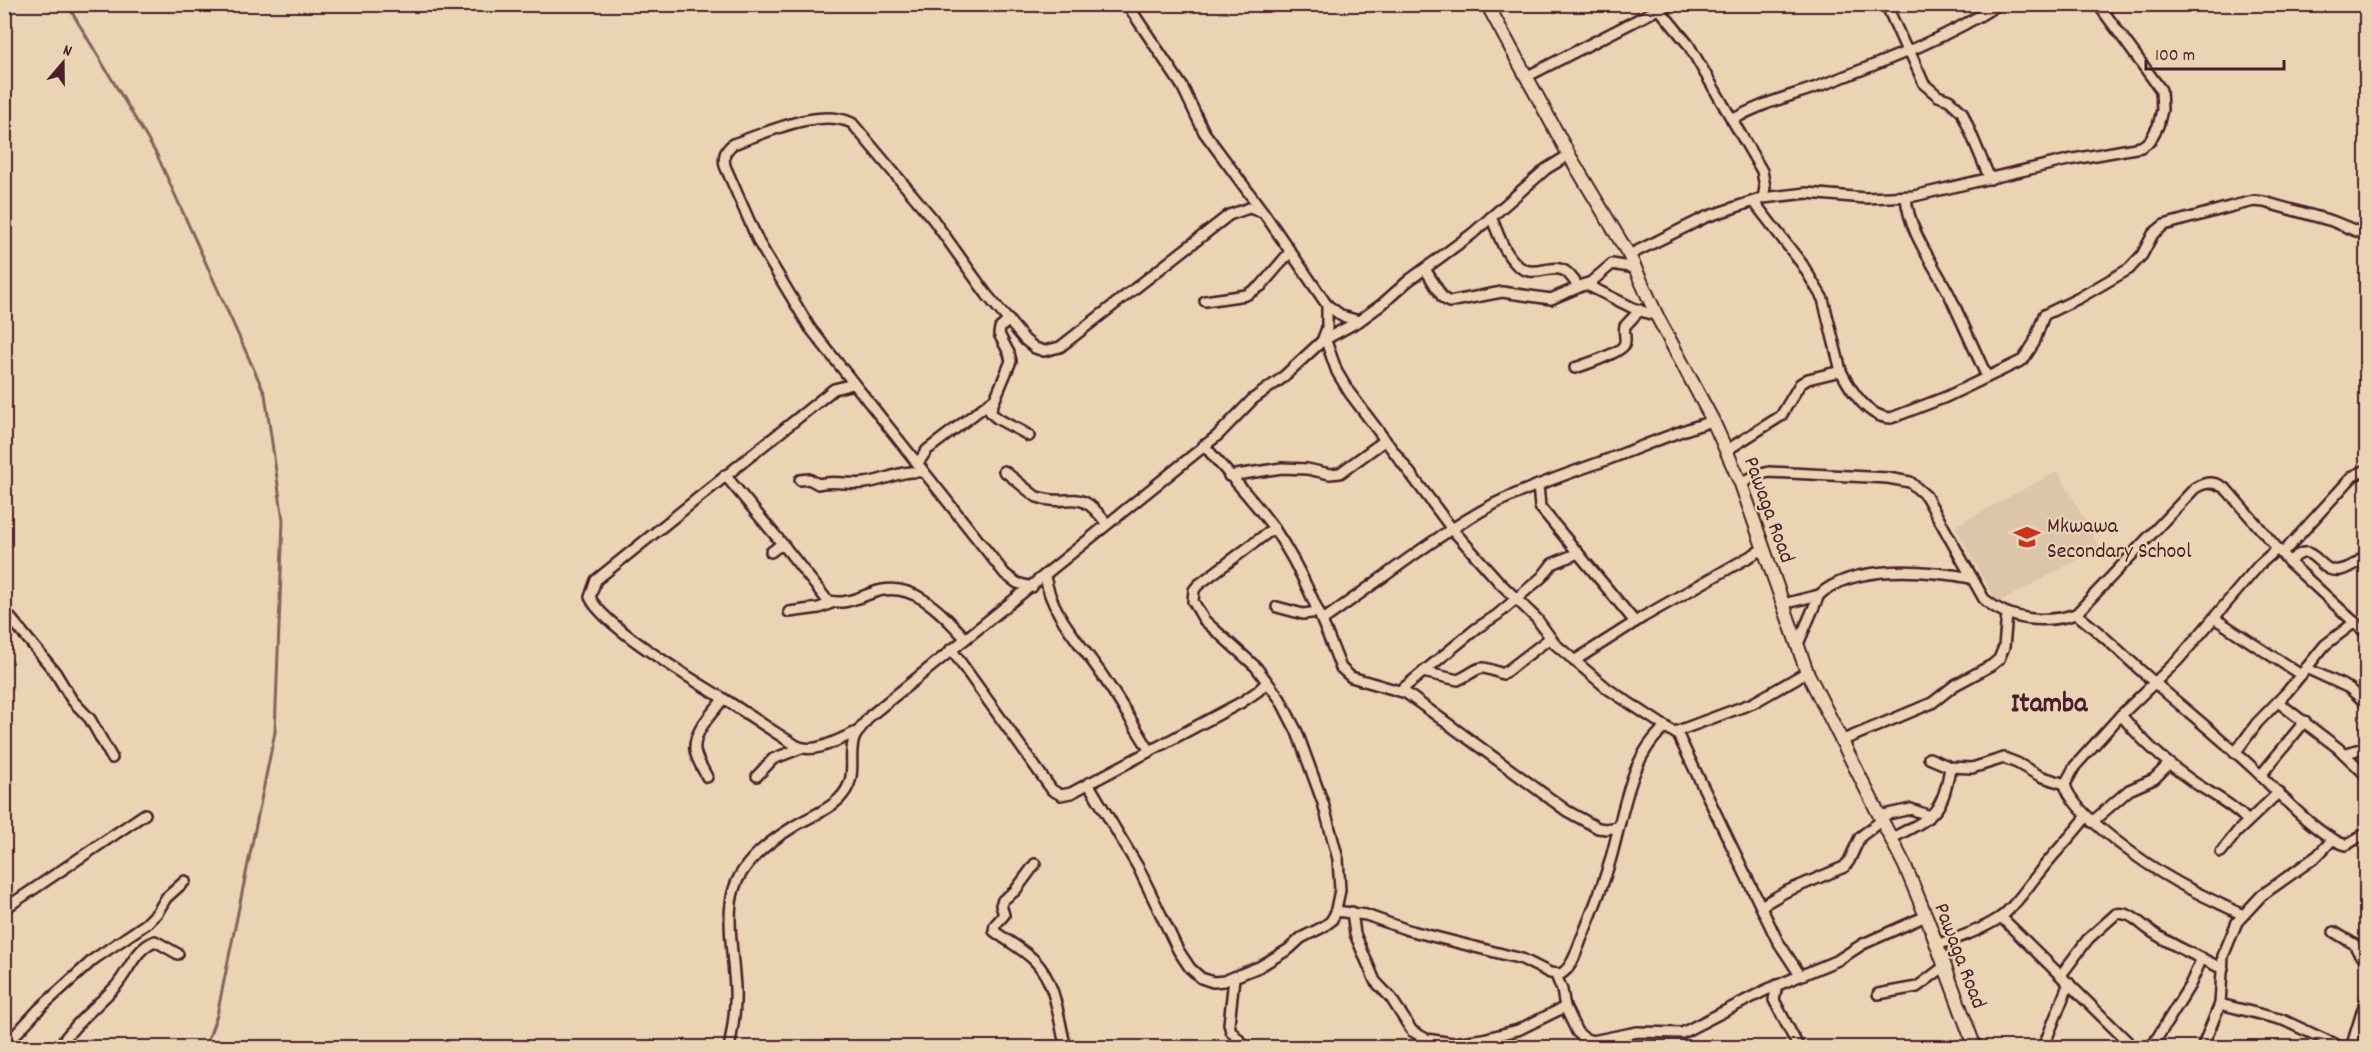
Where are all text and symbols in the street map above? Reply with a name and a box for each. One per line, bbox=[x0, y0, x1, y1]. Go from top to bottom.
north arrow bbox=[33, 33, 93, 93]
scale bar bbox=[2146, 33, 2284, 71]
text: N bbox=[60, 39, 75, 63]
text: 100 m bbox=[2155, 44, 2195, 69]
street label: Pawaga Road bbox=[1734, 453, 1801, 568]
place label: Mkwawa Secondary School bbox=[2047, 512, 2191, 568]
school or university icon: Mkwawa Secondary School bbox=[2012, 522, 2042, 552]
district label: Itamba bbox=[2011, 686, 2088, 726]
street label: Pawaga Road bbox=[1924, 899, 1993, 1014]

